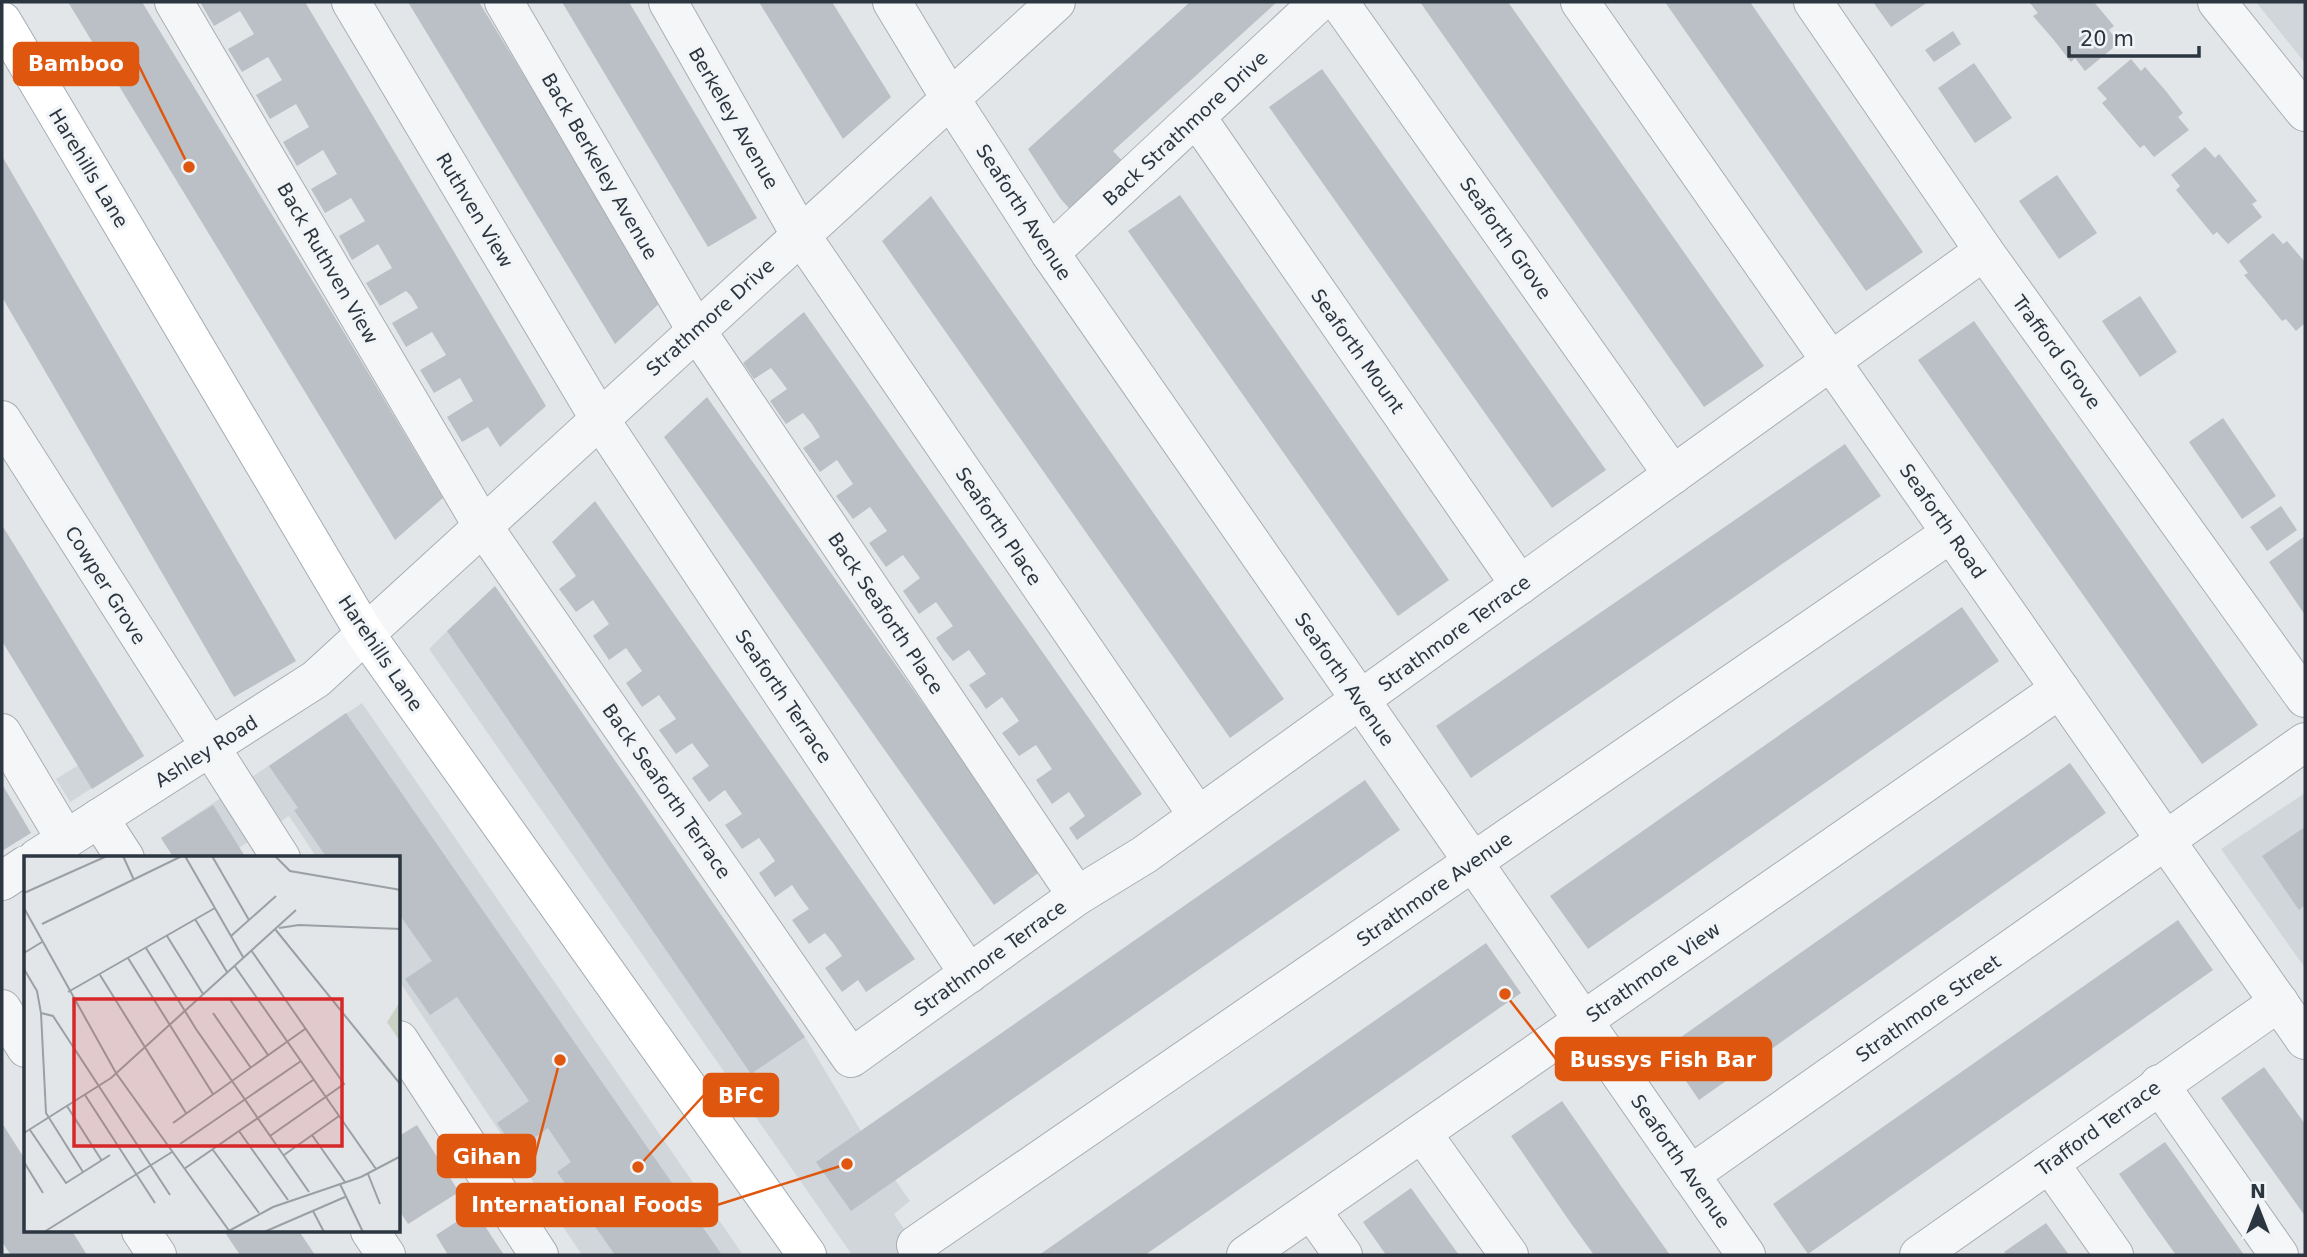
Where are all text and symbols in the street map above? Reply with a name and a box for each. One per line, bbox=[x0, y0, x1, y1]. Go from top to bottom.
scale bar bbox=[2069, 14, 2198, 58]
text: 20 m bbox=[2080, 27, 2134, 51]
callout: Bamboo bbox=[14, 43, 138, 85]
street label: Berkeley Avenue bbox=[685, 43, 783, 193]
street label: Back Strathmore Drive bbox=[1098, 46, 1272, 210]
text: Bamboo bbox=[28, 52, 124, 76]
street label: Back Berkeley Avenue bbox=[538, 69, 662, 263]
street label: Harehills Lane bbox=[45, 105, 133, 231]
street label: Seaforth Avenue bbox=[972, 140, 1076, 284]
street label: Ruthven View bbox=[432, 149, 518, 271]
street label: Seaforth Grove bbox=[1456, 173, 1556, 303]
street label: Back Ruthven View bbox=[273, 179, 383, 347]
street label: Strathmore Drive bbox=[642, 254, 778, 380]
street label: Seaforth Mount bbox=[1307, 285, 1409, 417]
street label: Trafford Grove bbox=[2008, 290, 2106, 413]
street label: Seaforth Road bbox=[1895, 460, 1991, 582]
street label: Seaforth Place bbox=[951, 463, 1047, 589]
street label: Cowper Grove bbox=[61, 522, 151, 648]
street label: Back Seaforth Place bbox=[824, 528, 948, 698]
street label: Strathmore Terrace bbox=[1374, 570, 1534, 696]
street label: Harehills Lane bbox=[334, 591, 428, 715]
street label: Seaforth Avenue bbox=[1291, 608, 1399, 750]
street label: Seaforth Terrace bbox=[731, 625, 837, 767]
street label: Back Seaforth Terrace bbox=[598, 699, 736, 883]
street label: Ashley Road bbox=[151, 711, 261, 791]
street label: Strathmore Avenue bbox=[1352, 827, 1516, 951]
inset map bbox=[24, 856, 401, 1232]
street label: Strathmore Terrace bbox=[910, 895, 1070, 1021]
street label: Strathmore View bbox=[1582, 917, 1724, 1027]
street label: Strathmore Street bbox=[1851, 950, 2005, 1066]
callout: Bussys Fish Bar bbox=[1556, 1038, 1771, 1080]
text: Bussys Fish Bar bbox=[1570, 1048, 1757, 1072]
callout: BFC bbox=[704, 1074, 778, 1116]
street label: Trafford Terrace bbox=[2031, 1076, 2164, 1181]
text: BFC bbox=[718, 1084, 764, 1108]
street label: Seaforth Avenue bbox=[1627, 1090, 1735, 1232]
callout: Gihan bbox=[438, 1135, 535, 1177]
text: Gihan bbox=[453, 1145, 521, 1169]
north arrow bbox=[2223, 1173, 2293, 1243]
text: N bbox=[2250, 1180, 2266, 1202]
callout: International Foods bbox=[457, 1184, 717, 1226]
text: International Foods bbox=[471, 1193, 703, 1217]

